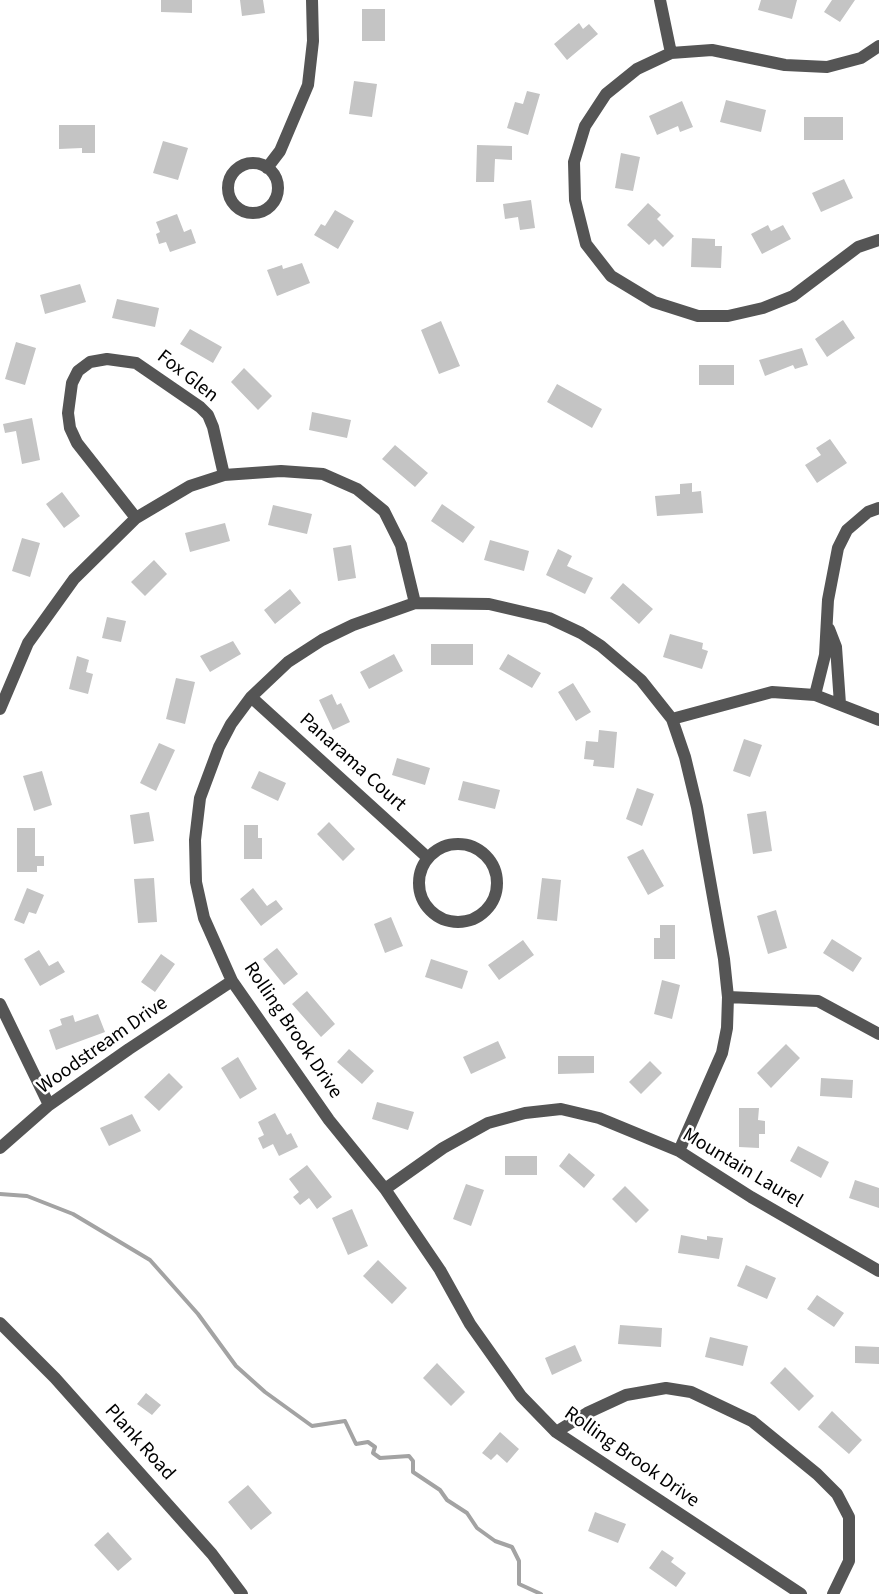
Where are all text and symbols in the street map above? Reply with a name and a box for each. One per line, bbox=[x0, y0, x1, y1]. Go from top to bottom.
street label: Fox Glen bbox=[152, 346, 222, 408]
street label: Panarama Court bbox=[294, 709, 410, 817]
street label: Rolling Brook Drive bbox=[237, 958, 347, 1104]
street label: Woodstream Drive bbox=[33, 992, 173, 1100]
street label: Mountain Laurel bbox=[678, 1124, 806, 1214]
street label: Plank Road bbox=[99, 1400, 179, 1486]
street label: Rolling Brook Drive bbox=[559, 1402, 703, 1514]

